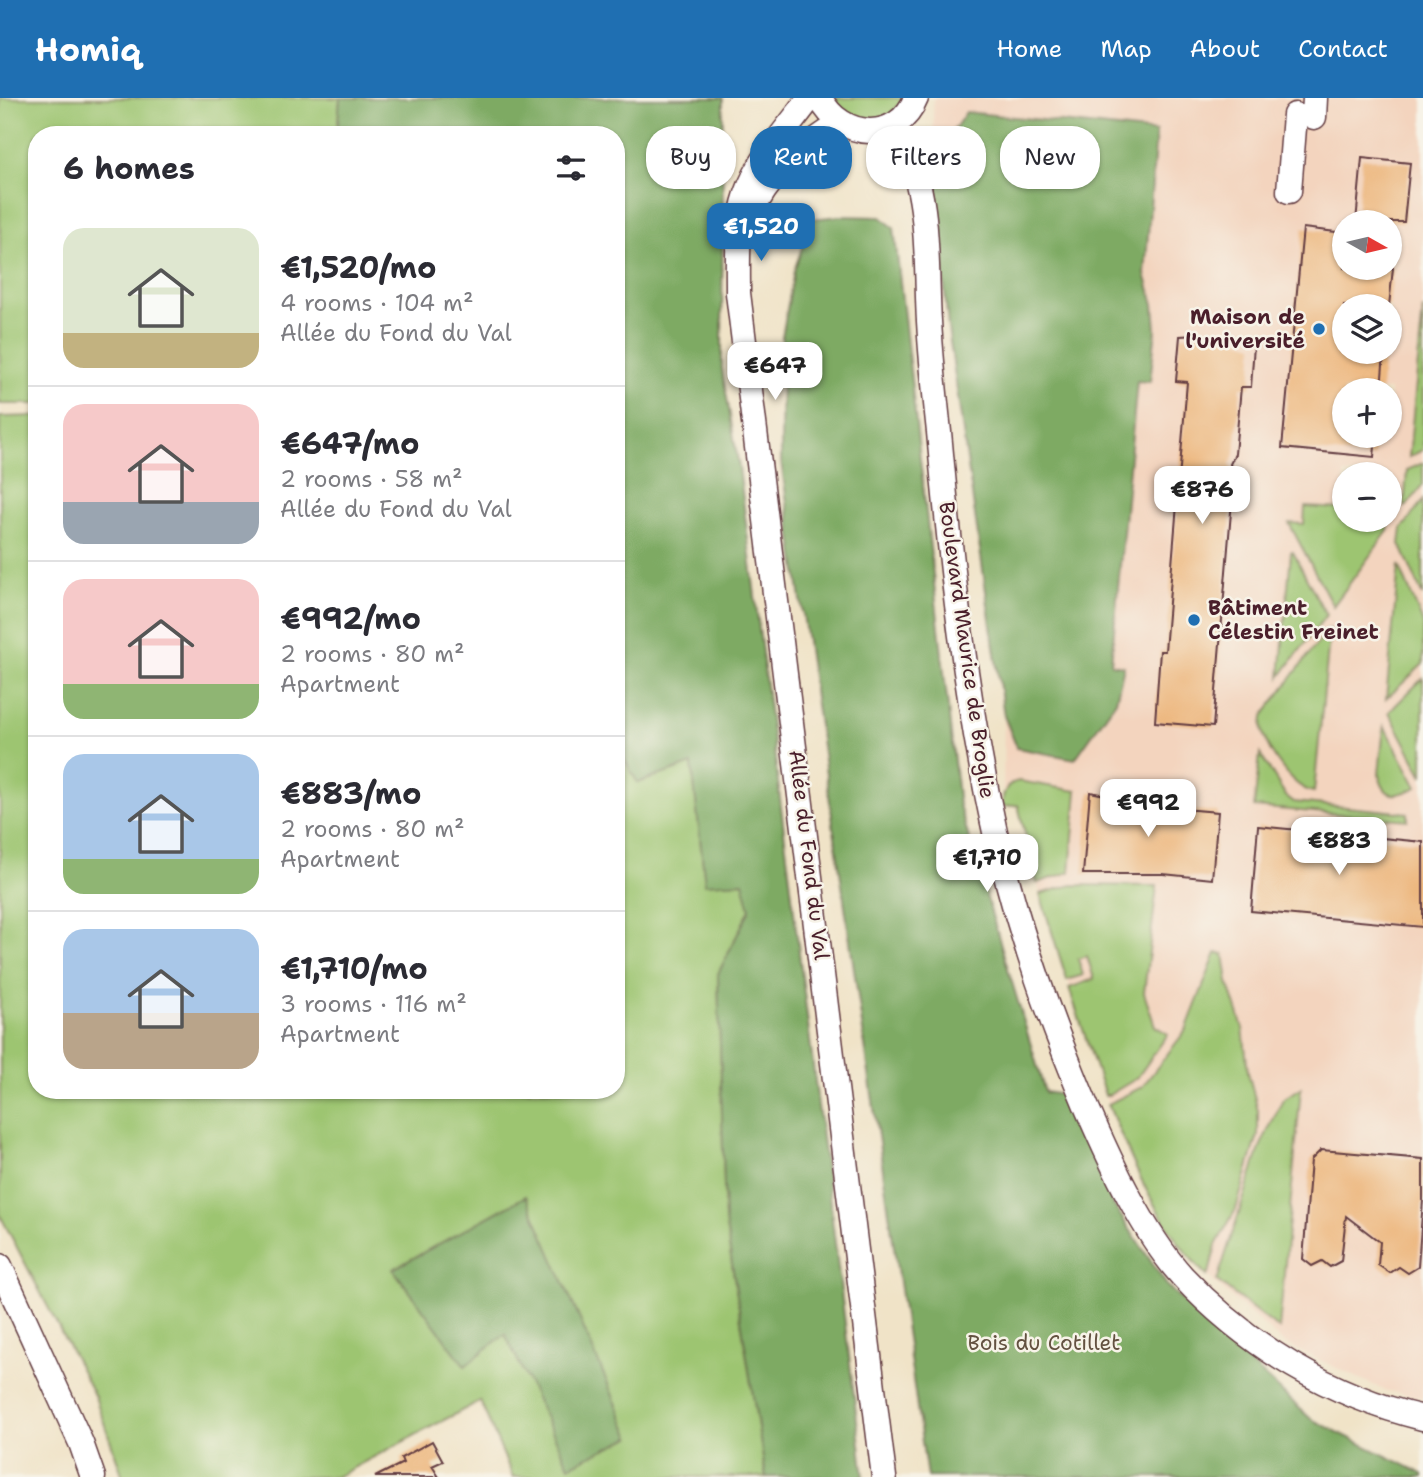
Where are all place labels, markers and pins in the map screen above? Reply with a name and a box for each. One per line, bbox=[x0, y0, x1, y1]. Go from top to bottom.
pin: €1,520 bbox=[704, 204, 818, 263]
place label: Maison de l'université bbox=[1185, 303, 1305, 355]
marker: Maison de l'université bbox=[1311, 321, 1327, 337]
pin: €647 bbox=[734, 342, 816, 402]
pin: €876 bbox=[1161, 466, 1243, 526]
place label: Bâtiment Célestin Freinet bbox=[1208, 594, 1379, 646]
marker: Bâtiment Célestin Freinet bbox=[1186, 612, 1202, 628]
pin: €992 bbox=[1107, 780, 1189, 839]
pin: €883 bbox=[1298, 818, 1380, 877]
pin: €1,710 bbox=[930, 834, 1044, 894]

